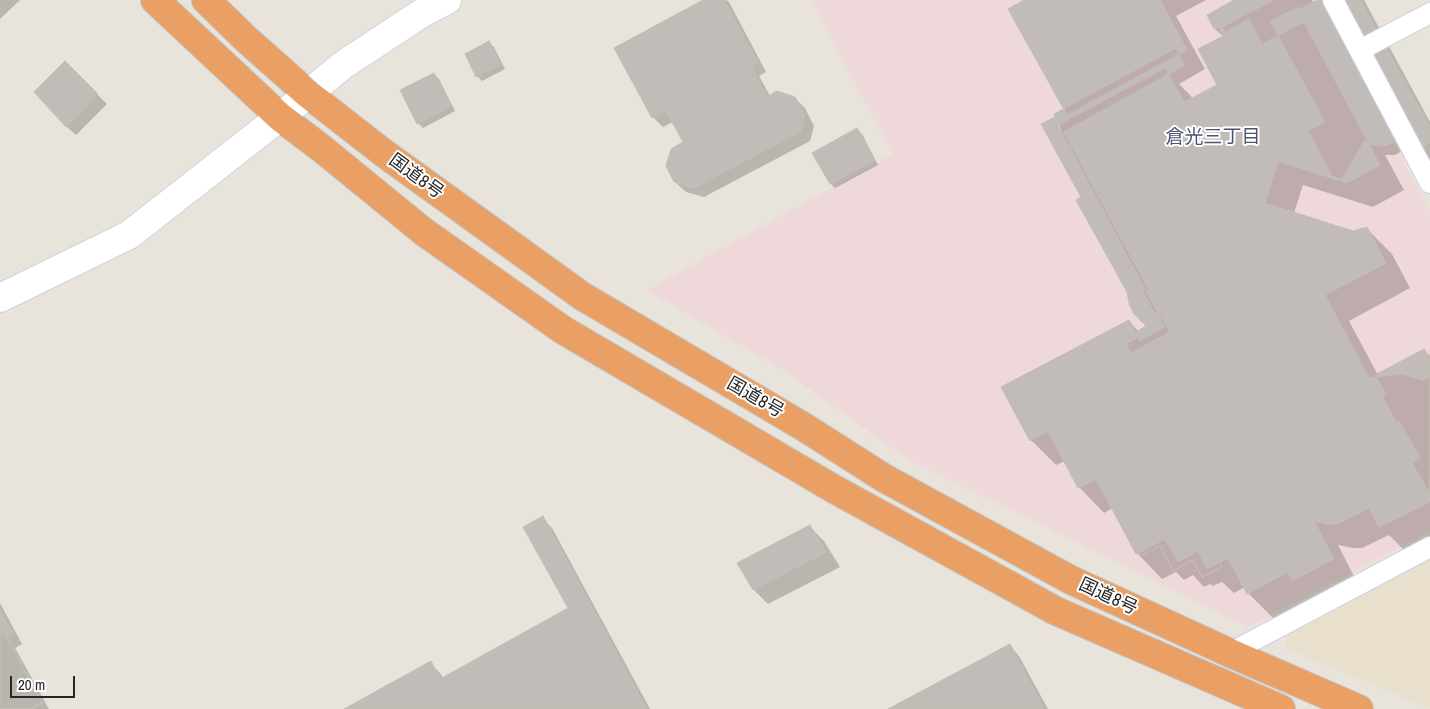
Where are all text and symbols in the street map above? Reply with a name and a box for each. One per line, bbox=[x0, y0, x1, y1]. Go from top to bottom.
district label: 倉光三丁目 bbox=[1166, 127, 1260, 149]
street label: 国道8号 bbox=[384, 150, 448, 204]
street label: 国道8号 bbox=[723, 373, 787, 423]
street label: 国道8号 bbox=[1075, 574, 1141, 620]
scale bar bbox=[12, 666, 78, 698]
text: 20 m bbox=[18, 674, 45, 695]

